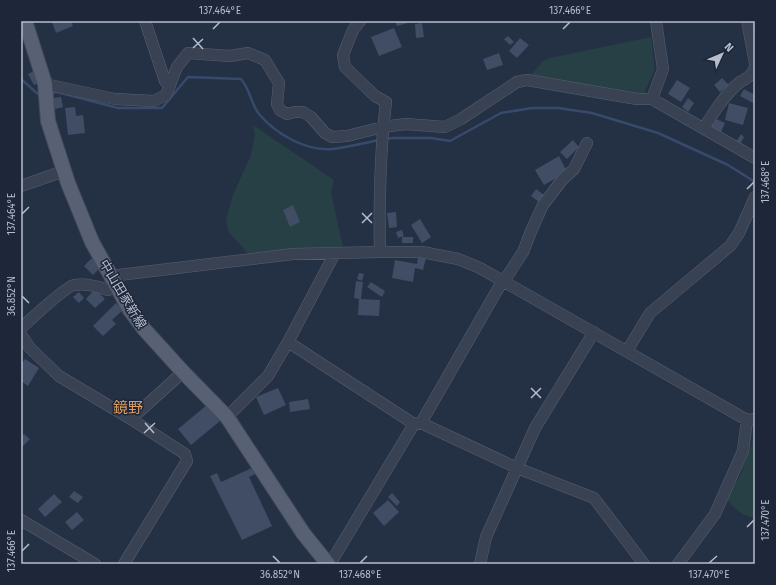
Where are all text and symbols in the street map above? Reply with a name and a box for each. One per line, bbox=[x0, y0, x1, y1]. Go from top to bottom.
text: 137.464°E bbox=[199, 5, 241, 17]
text: 137.466°E bbox=[549, 5, 591, 17]
north arrow bbox=[702, 34, 742, 74]
text: N bbox=[722, 40, 736, 55]
text: 137.468°E bbox=[760, 161, 772, 203]
text: 137.464°E bbox=[6, 193, 18, 235]
street label: 中山田家新線 bbox=[96, 257, 150, 331]
text: 36.852°N bbox=[6, 276, 18, 316]
district label: 鏡野 bbox=[113, 399, 143, 417]
text: 137.470°E bbox=[760, 499, 772, 541]
text: 137.466°E bbox=[6, 530, 18, 572]
text: 36.852°N bbox=[260, 569, 300, 581]
text: 137.468°E bbox=[339, 569, 381, 581]
text: 137.470°E bbox=[688, 569, 730, 581]

